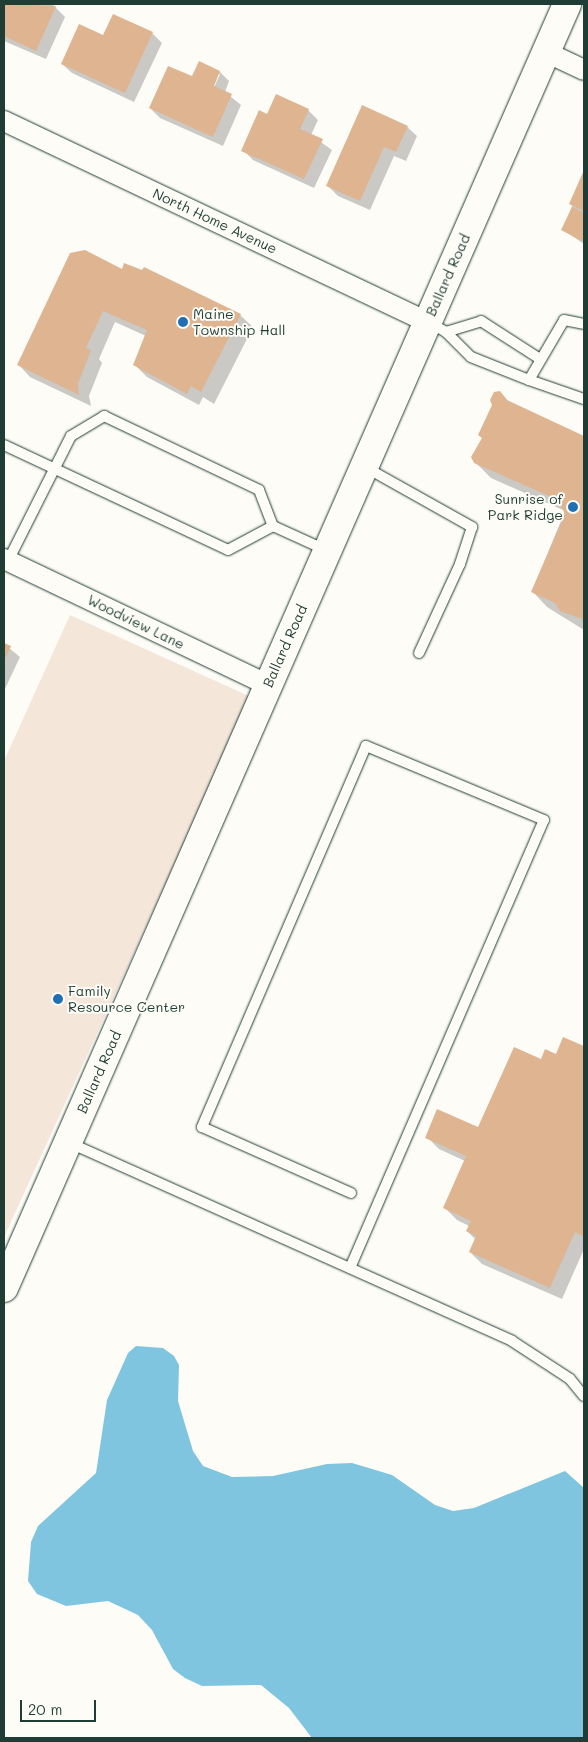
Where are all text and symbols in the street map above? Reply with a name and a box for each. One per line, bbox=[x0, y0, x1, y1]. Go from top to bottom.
street label: North Home Avenue bbox=[150, 185, 280, 257]
street label: Ballard Road bbox=[422, 231, 474, 319]
place label: Maine Township Hall bbox=[193, 306, 286, 338]
marker: Maine Township Hall bbox=[177, 316, 189, 328]
place label: Sunrise of Park Ridge bbox=[488, 491, 563, 524]
marker: Sunrise of Park Ridge bbox=[567, 501, 579, 513]
street label: Woodview Lane bbox=[85, 591, 187, 653]
street label: Ballard Road bbox=[259, 602, 311, 690]
place label: Family Resource Center bbox=[68, 983, 185, 1016]
marker: Family Resource Center bbox=[52, 993, 64, 1005]
street label: Ballard Road bbox=[73, 1028, 125, 1116]
scale bar bbox=[22, 1690, 99, 1722]
text: 20 m bbox=[28, 1699, 62, 1719]

